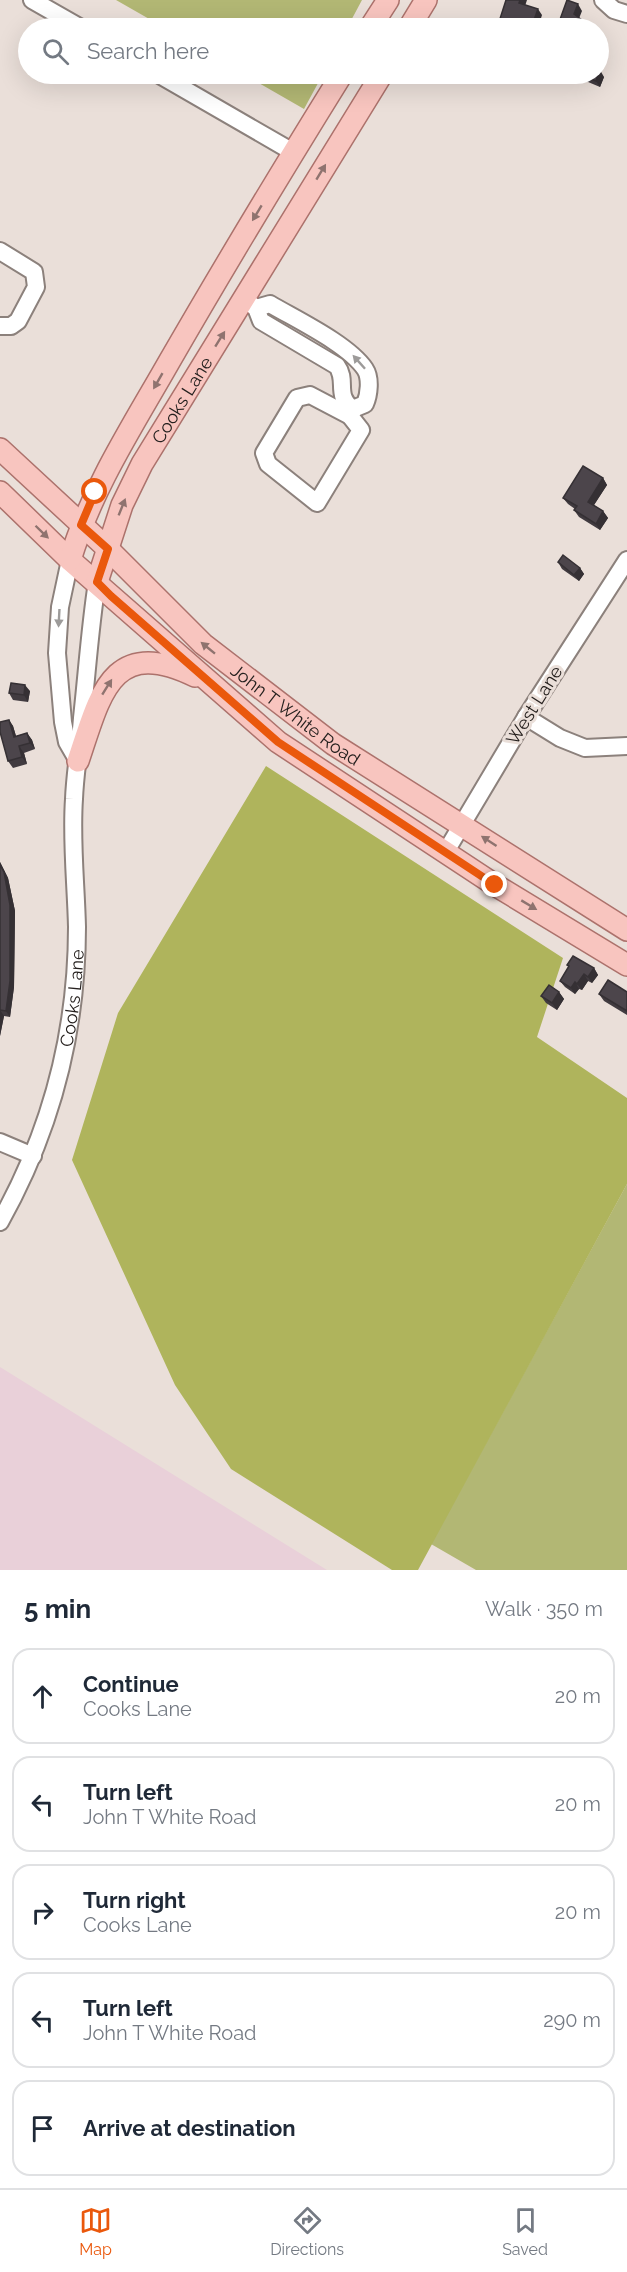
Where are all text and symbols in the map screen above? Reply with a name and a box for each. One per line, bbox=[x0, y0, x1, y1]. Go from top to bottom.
search box bbox=[18, 18, 609, 84]
icon: search bbox=[39, 35, 72, 68]
text: Search here bbox=[87, 38, 209, 64]
one-way arrow bbox=[316, 163, 326, 180]
one-way arrow bbox=[251, 205, 262, 221]
one-way arrow bbox=[214, 331, 225, 347]
street label: Cooks Lane bbox=[147, 352, 216, 447]
one-way arrow bbox=[353, 355, 366, 370]
one-way arrow bbox=[153, 373, 163, 390]
route start bbox=[81, 478, 107, 504]
one-way arrow bbox=[118, 498, 127, 516]
one-way arrow bbox=[34, 525, 48, 539]
one-way arrow bbox=[55, 608, 64, 627]
one-way arrow bbox=[200, 641, 216, 654]
street label: John T White Road bbox=[227, 659, 364, 769]
street label: West Lane bbox=[502, 661, 567, 748]
one-way arrow bbox=[101, 679, 112, 695]
one-way arrow bbox=[481, 836, 498, 847]
route end bbox=[481, 871, 507, 897]
one-way arrow bbox=[521, 900, 537, 911]
street label: Cooks Lane bbox=[55, 948, 87, 1048]
text: 5 min bbox=[24, 1594, 91, 1624]
text: Walk · 350 m bbox=[485, 1597, 603, 1621]
text: Continue bbox=[83, 1671, 179, 1697]
icon: ahead bbox=[26, 1680, 59, 1713]
text: 20 m bbox=[555, 1684, 601, 1708]
text: Cooks Lane bbox=[83, 1697, 192, 1721]
text: Turn left bbox=[83, 1779, 173, 1805]
icon: left bbox=[26, 1788, 59, 1821]
text: 20 m bbox=[555, 1792, 601, 1816]
text: John T White Road bbox=[83, 1805, 256, 1829]
text: Turn right bbox=[83, 1887, 186, 1913]
icon: right bbox=[26, 1896, 59, 1929]
text: 20 m bbox=[555, 1900, 601, 1924]
text: Cooks Lane bbox=[83, 1913, 192, 1937]
text: Turn left bbox=[83, 1995, 173, 2021]
icon: left bbox=[26, 2004, 59, 2037]
text: 290 m bbox=[543, 2008, 601, 2032]
text: John T White Road bbox=[83, 2021, 256, 2045]
icon: arrive bbox=[26, 2112, 59, 2145]
text: Arrive at destination bbox=[83, 2115, 296, 2141]
tab: Map bbox=[79, 2204, 112, 2259]
tab: Directions bbox=[270, 2204, 344, 2259]
tab: Saved bbox=[502, 2204, 548, 2259]

